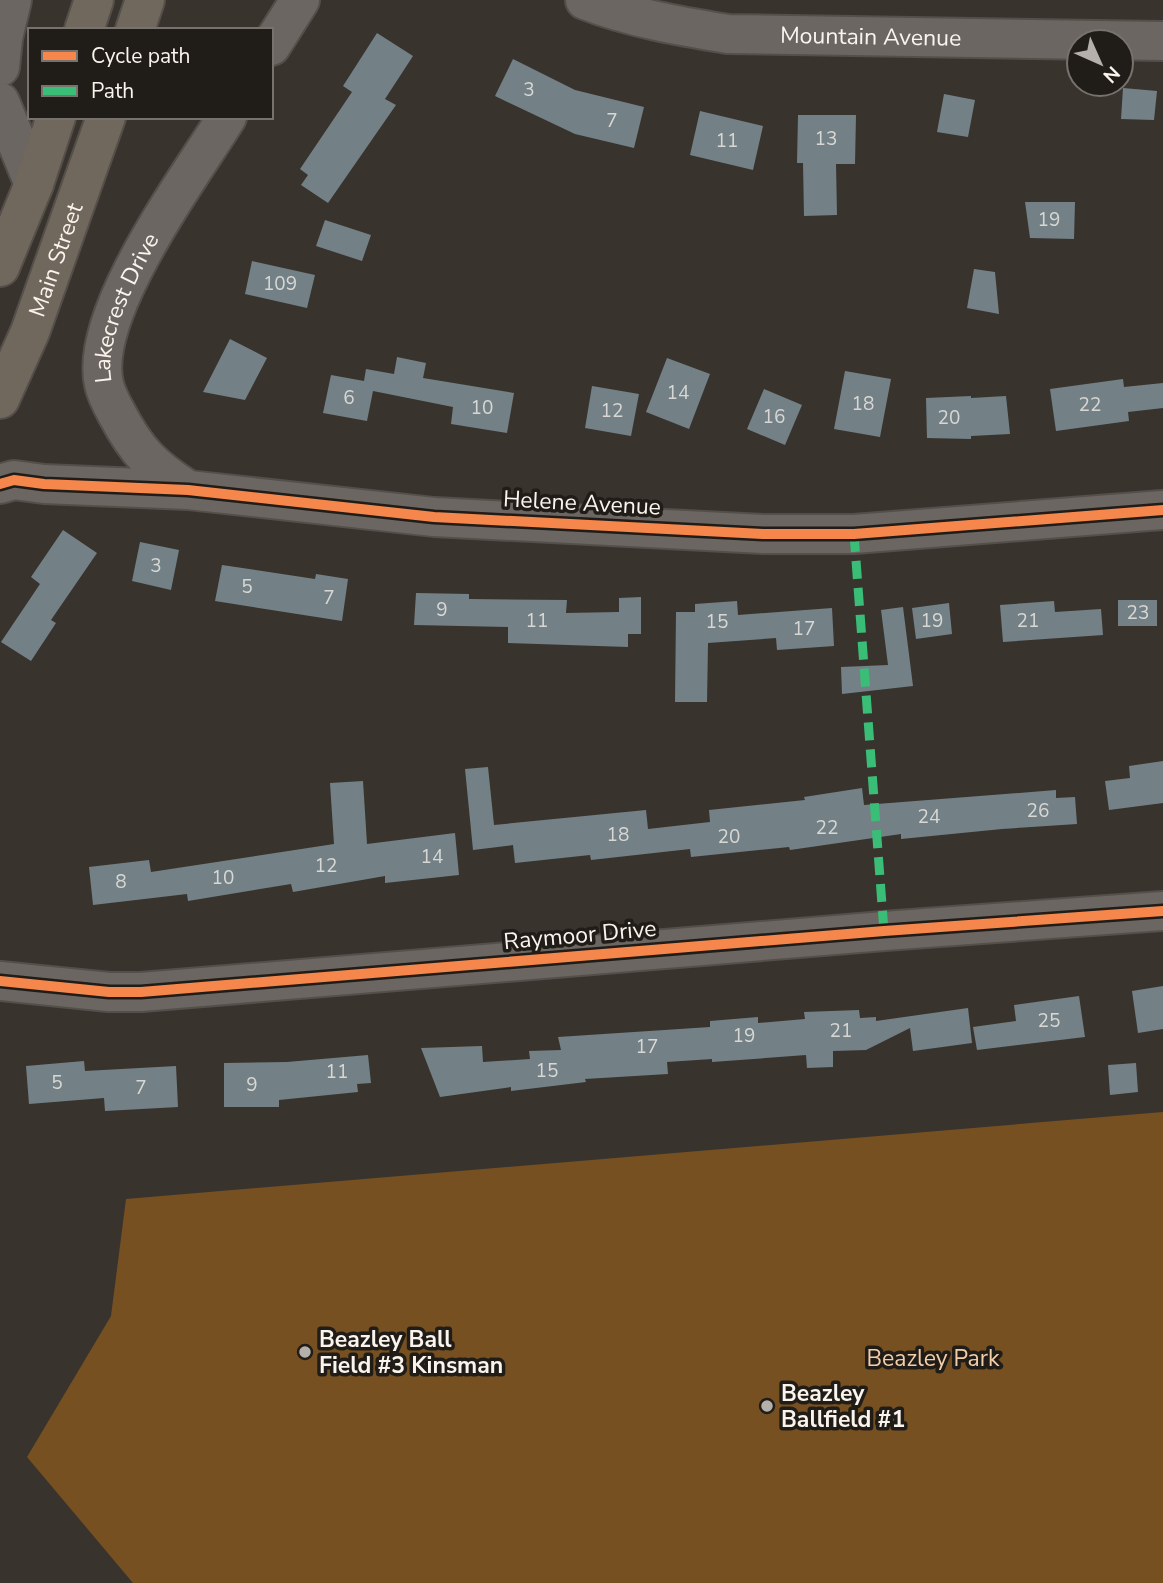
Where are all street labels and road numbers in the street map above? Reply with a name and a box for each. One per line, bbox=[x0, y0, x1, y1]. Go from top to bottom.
street label: Mountain Avenue bbox=[780, 19, 962, 53]
street label: Main Street bbox=[21, 198, 90, 321]
street label: Lakecrest Drive bbox=[87, 227, 166, 385]
street label: Helene Avenue bbox=[502, 483, 662, 523]
street label: Raymoor Drive bbox=[502, 913, 658, 957]

